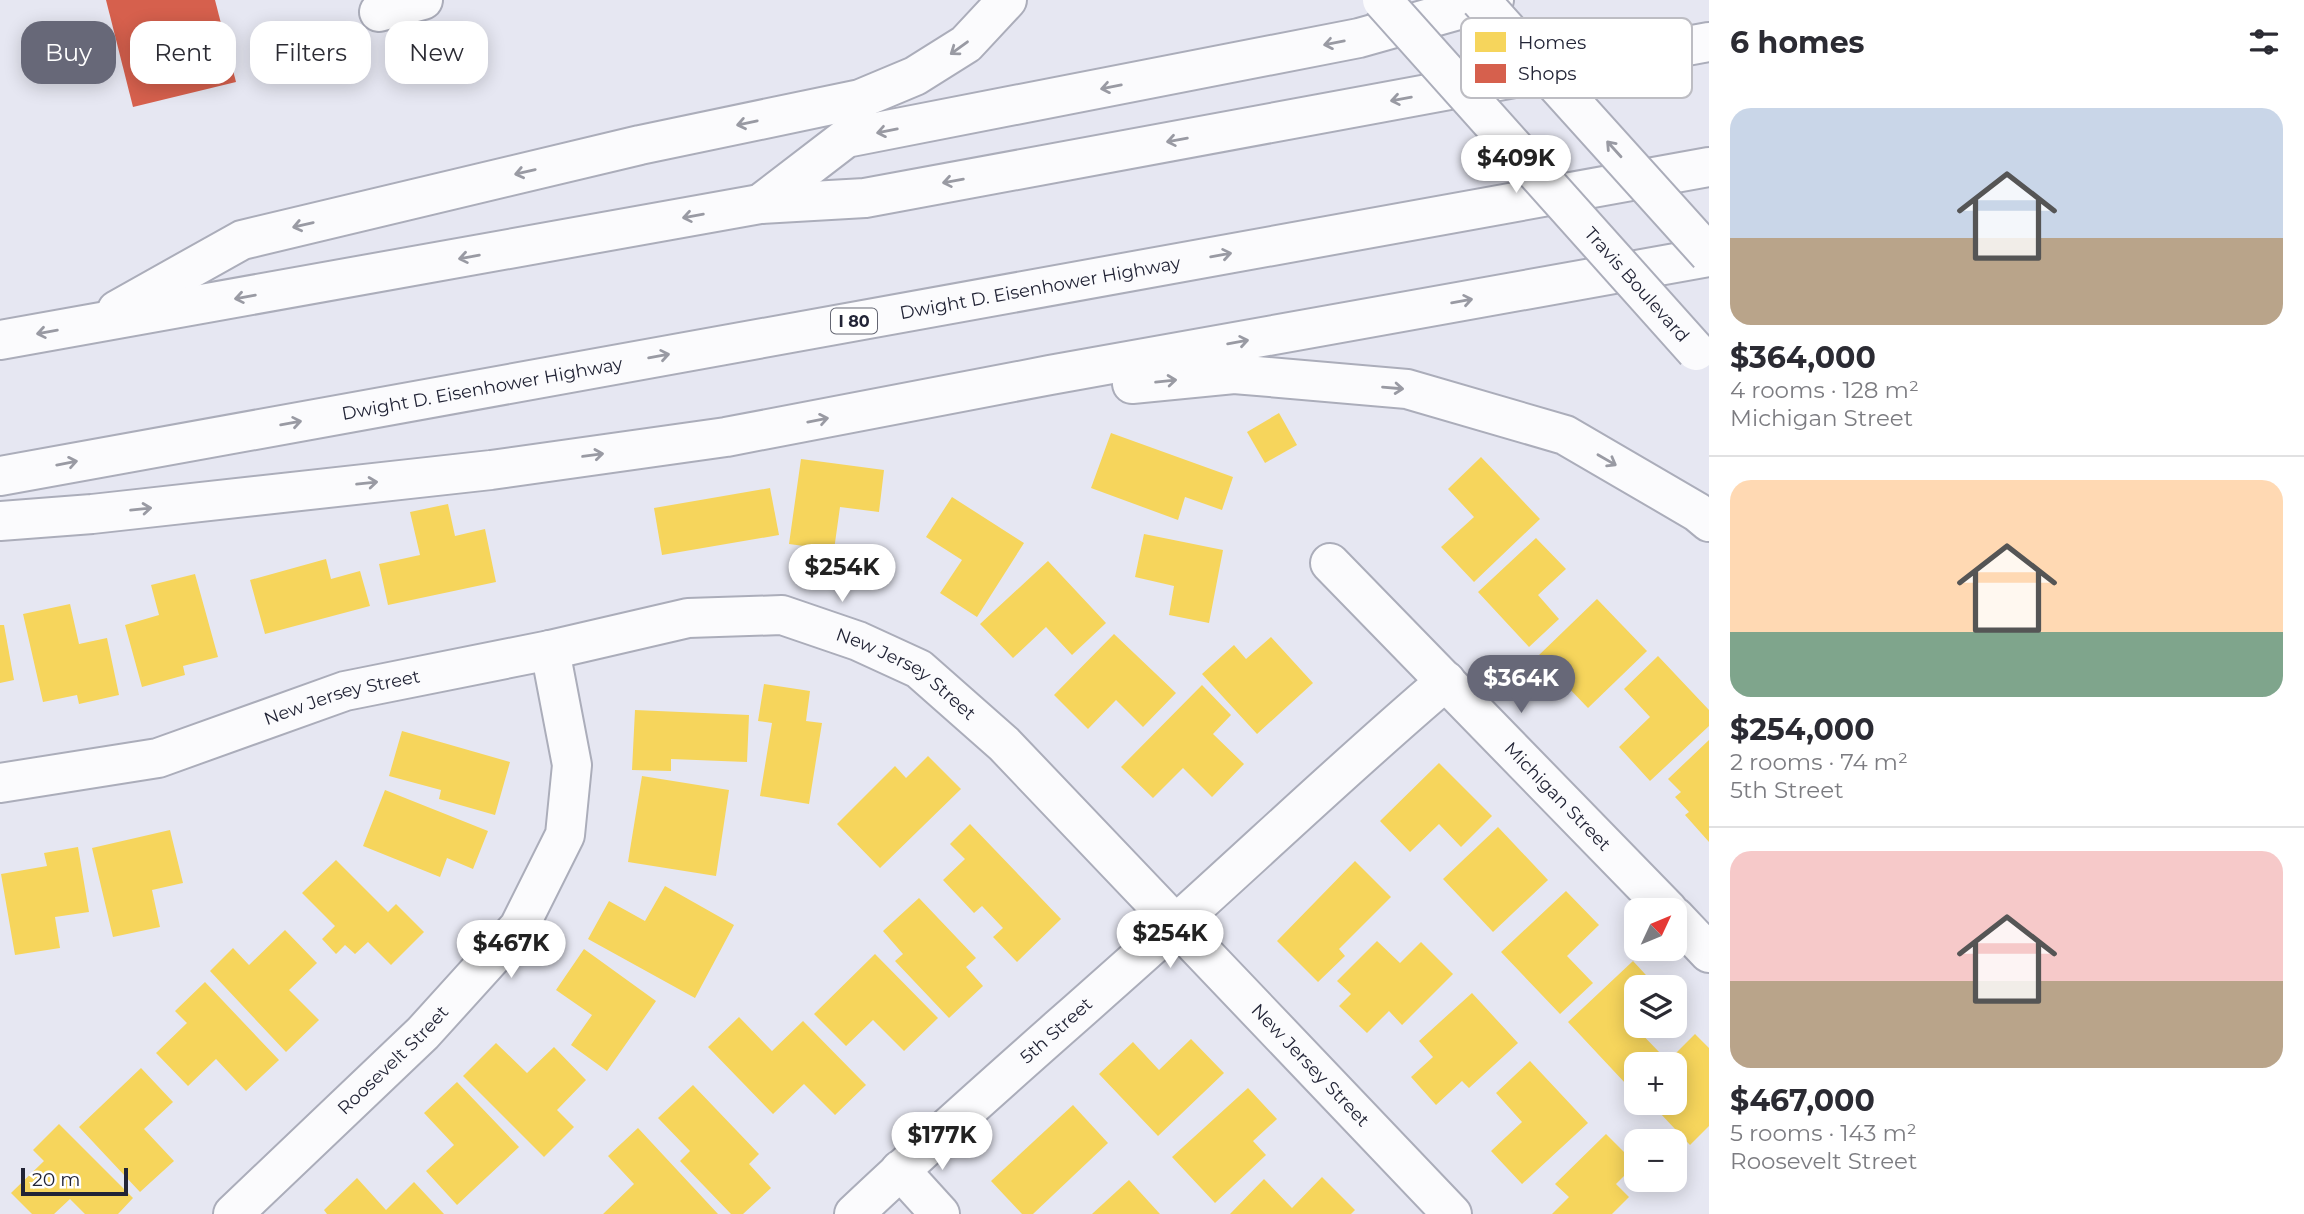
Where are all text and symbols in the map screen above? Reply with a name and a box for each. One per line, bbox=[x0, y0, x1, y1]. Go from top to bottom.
legend bbox=[1461, 18, 1692, 98]
chip: Buy bbox=[21, 21, 116, 84]
chip: Rent bbox=[130, 21, 236, 84]
chip: Filters bbox=[250, 21, 371, 84]
chip: New bbox=[385, 21, 488, 84]
icon: filters bbox=[2245, 23, 2283, 61]
text: 6 homes bbox=[1730, 24, 1865, 61]
text: Homes bbox=[1518, 31, 1586, 54]
one-way arrow bbox=[1323, 37, 1346, 51]
one-way arrow bbox=[950, 41, 969, 56]
text: Shops bbox=[1518, 62, 1577, 85]
one-way arrow bbox=[1100, 81, 1123, 95]
one-way arrow bbox=[1390, 93, 1413, 106]
one-way arrow bbox=[736, 116, 759, 130]
one-way arrow bbox=[876, 124, 899, 138]
one-way arrow bbox=[1166, 134, 1189, 147]
pin: $409K bbox=[1467, 136, 1565, 195]
one-way arrow bbox=[1606, 140, 1622, 158]
text: $409K bbox=[1477, 144, 1555, 172]
icon: home bbox=[1944, 153, 2070, 279]
one-way arrow bbox=[514, 166, 537, 180]
one-way arrow bbox=[942, 175, 965, 188]
one-way arrow bbox=[682, 210, 705, 224]
one-way arrow bbox=[292, 219, 315, 232]
street label: Travis Boulevard bbox=[1580, 223, 1694, 347]
one-way arrow bbox=[1209, 248, 1232, 261]
one-way arrow bbox=[458, 251, 481, 264]
street label: Dwight D. Eisenhower Highway bbox=[898, 252, 1182, 324]
one-way arrow bbox=[234, 291, 257, 305]
one-way arrow bbox=[1450, 294, 1473, 308]
road number: I 80 bbox=[831, 308, 877, 334]
one-way arrow bbox=[36, 326, 59, 339]
one-way arrow bbox=[1226, 334, 1249, 348]
text: $364,000 bbox=[1730, 339, 1876, 376]
one-way arrow bbox=[648, 349, 670, 363]
street label: Dwight D. Eisenhower Highway bbox=[340, 353, 625, 425]
one-way arrow bbox=[1154, 374, 1177, 387]
text: 4 rooms · 128 m² bbox=[1730, 376, 1919, 404]
one-way arrow bbox=[1381, 382, 1403, 395]
text: Michigan Street bbox=[1730, 404, 1913, 432]
one-way arrow bbox=[806, 412, 829, 426]
one-way arrow bbox=[279, 416, 302, 429]
one-way arrow bbox=[581, 449, 604, 462]
one-way arrow bbox=[1596, 453, 1616, 467]
one-way arrow bbox=[55, 456, 78, 470]
one-way arrow bbox=[355, 477, 378, 490]
one-way arrow bbox=[129, 502, 152, 515]
icon: home bbox=[1944, 525, 2070, 651]
pin: $254K bbox=[793, 544, 891, 604]
text: $254K bbox=[805, 553, 879, 581]
street label: New Jersey Street bbox=[833, 623, 980, 725]
pin: $364K bbox=[1472, 656, 1570, 715]
text: $364K bbox=[1483, 664, 1559, 692]
street label: New Jersey Street bbox=[261, 665, 422, 730]
text: $254,000 bbox=[1730, 711, 1875, 748]
street label: Michigan Street bbox=[1500, 737, 1615, 856]
text: 2 rooms · 74 m² bbox=[1730, 748, 1908, 776]
text: 5th Street bbox=[1730, 776, 1843, 804]
icon: home bbox=[1944, 896, 2070, 1022]
north arrow bbox=[1624, 898, 1687, 961]
map controls bbox=[1624, 898, 1687, 1192]
pin: $254K bbox=[1121, 911, 1219, 970]
text: $254K bbox=[1133, 919, 1207, 947]
pin: $467K bbox=[462, 920, 560, 980]
text: $467K bbox=[473, 929, 549, 957]
button: layers bbox=[1624, 975, 1687, 1038]
street label: 5th Street bbox=[1016, 993, 1097, 1068]
street label: New Jersey Street bbox=[1247, 999, 1374, 1131]
street label: Roosevelt Street bbox=[333, 1001, 453, 1119]
button: + bbox=[1624, 1052, 1687, 1115]
text: $467,000 bbox=[1730, 1082, 1875, 1119]
pin: $177K bbox=[893, 1112, 991, 1172]
text: 5 rooms · 143 m² bbox=[1730, 1119, 1917, 1147]
text: $177K bbox=[908, 1121, 977, 1149]
button: − bbox=[1624, 1129, 1687, 1192]
text: Roosevelt Street bbox=[1730, 1147, 1917, 1175]
scale bar bbox=[21, 1165, 128, 1197]
text: 20 m bbox=[32, 1168, 80, 1191]

